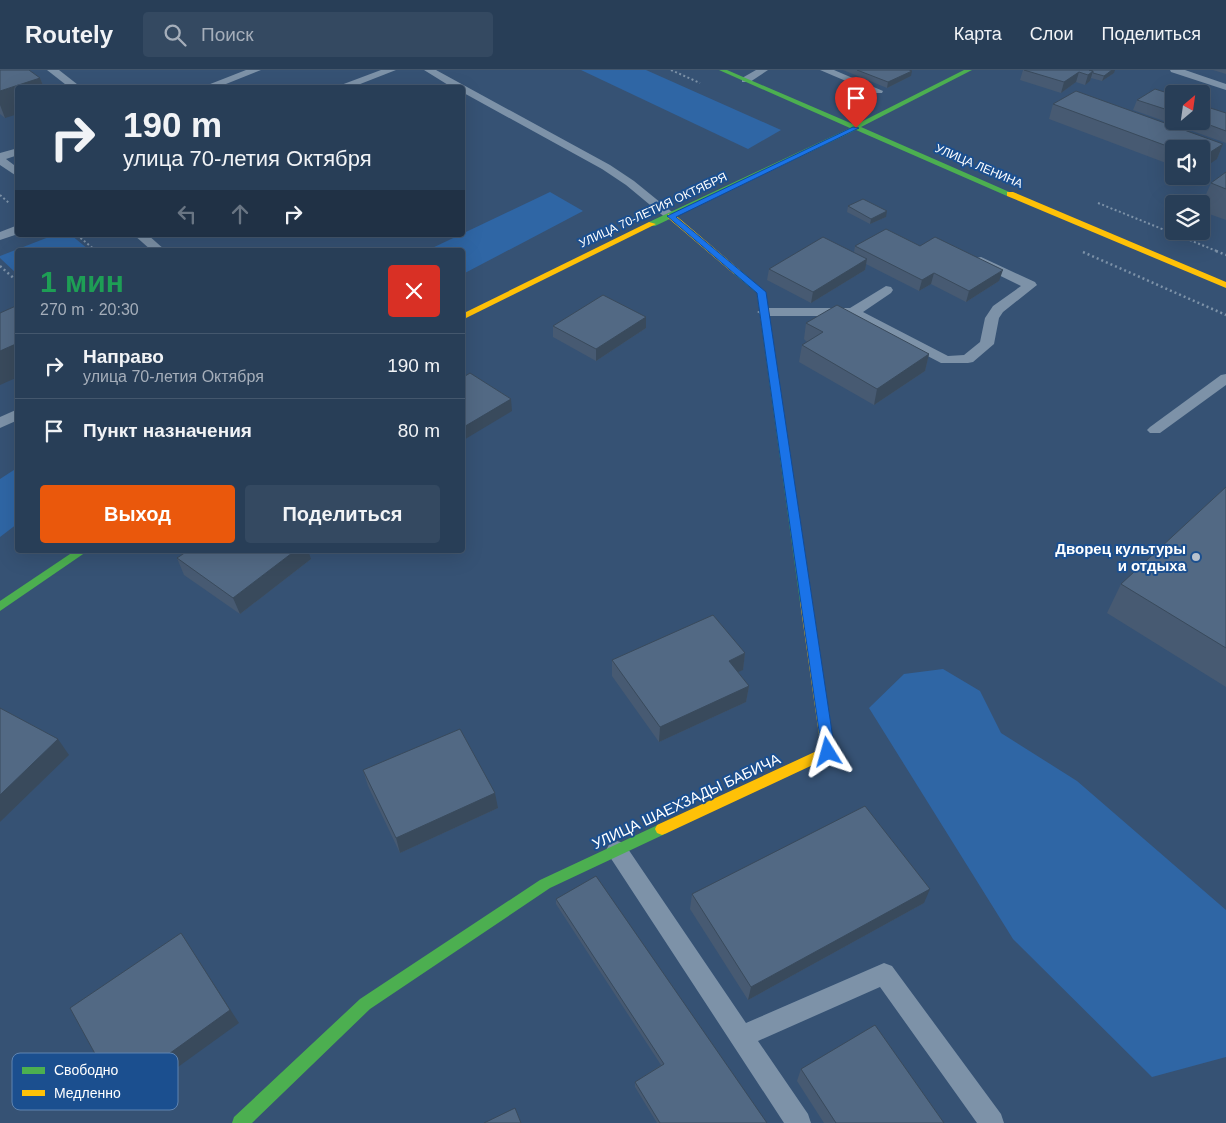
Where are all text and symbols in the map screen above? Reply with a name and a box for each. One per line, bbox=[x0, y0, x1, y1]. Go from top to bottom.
search box bbox=[143, 12, 493, 57]
text: Routely bbox=[25, 21, 113, 48]
icon: search bbox=[161, 21, 189, 49]
text: Поиск bbox=[201, 24, 254, 45]
text: Карта bbox=[954, 24, 1002, 44]
text: Слои bbox=[1030, 24, 1074, 44]
text: Поделиться bbox=[1102, 24, 1201, 44]
pin bbox=[835, 77, 877, 128]
icon: arrive bbox=[842, 84, 870, 112]
north arrow bbox=[1165, 85, 1210, 130]
map controls bbox=[1165, 85, 1210, 240]
icon: right bbox=[40, 105, 105, 170]
text: 190 m bbox=[123, 105, 222, 144]
button: sound bbox=[1165, 140, 1210, 185]
street label: УЛИЦА ЛЕНИНА bbox=[933, 141, 1025, 191]
text: улица 70-летия Октября bbox=[123, 146, 372, 171]
street label: УЛИЦА 70-ЛЕТИЯ ОКТЯБРЯ bbox=[577, 170, 729, 250]
button: layers bbox=[1165, 195, 1210, 240]
icon: left bbox=[173, 200, 201, 228]
icon: ahead bbox=[226, 200, 254, 228]
icon: right bbox=[279, 200, 307, 228]
text: 1 мин bbox=[40, 265, 124, 298]
button: close bbox=[388, 265, 440, 317]
text: 270 m · 20:30 bbox=[40, 301, 139, 318]
text: Направо bbox=[83, 346, 164, 367]
icon: right bbox=[40, 352, 68, 380]
text: 190 m bbox=[387, 355, 440, 376]
text: улица 70-летия Октября bbox=[83, 368, 264, 385]
icon: arrive bbox=[40, 417, 68, 445]
text: Пункт назначения bbox=[83, 420, 252, 441]
text: 80 m bbox=[398, 420, 440, 441]
button: Выход bbox=[40, 485, 235, 543]
button: Поделиться bbox=[245, 485, 440, 543]
place label: Дворец культуры и отдыха bbox=[1055, 540, 1187, 574]
marker: Дворец культуры и отдыха bbox=[1190, 551, 1202, 563]
position arrow bbox=[801, 725, 853, 777]
street label: УЛИЦА ШАЕХЗАДЫ БАБИЧА bbox=[589, 750, 783, 852]
legend bbox=[12, 1053, 178, 1110]
text: Свободно bbox=[54, 1062, 119, 1078]
text: Медленно bbox=[54, 1085, 121, 1101]

